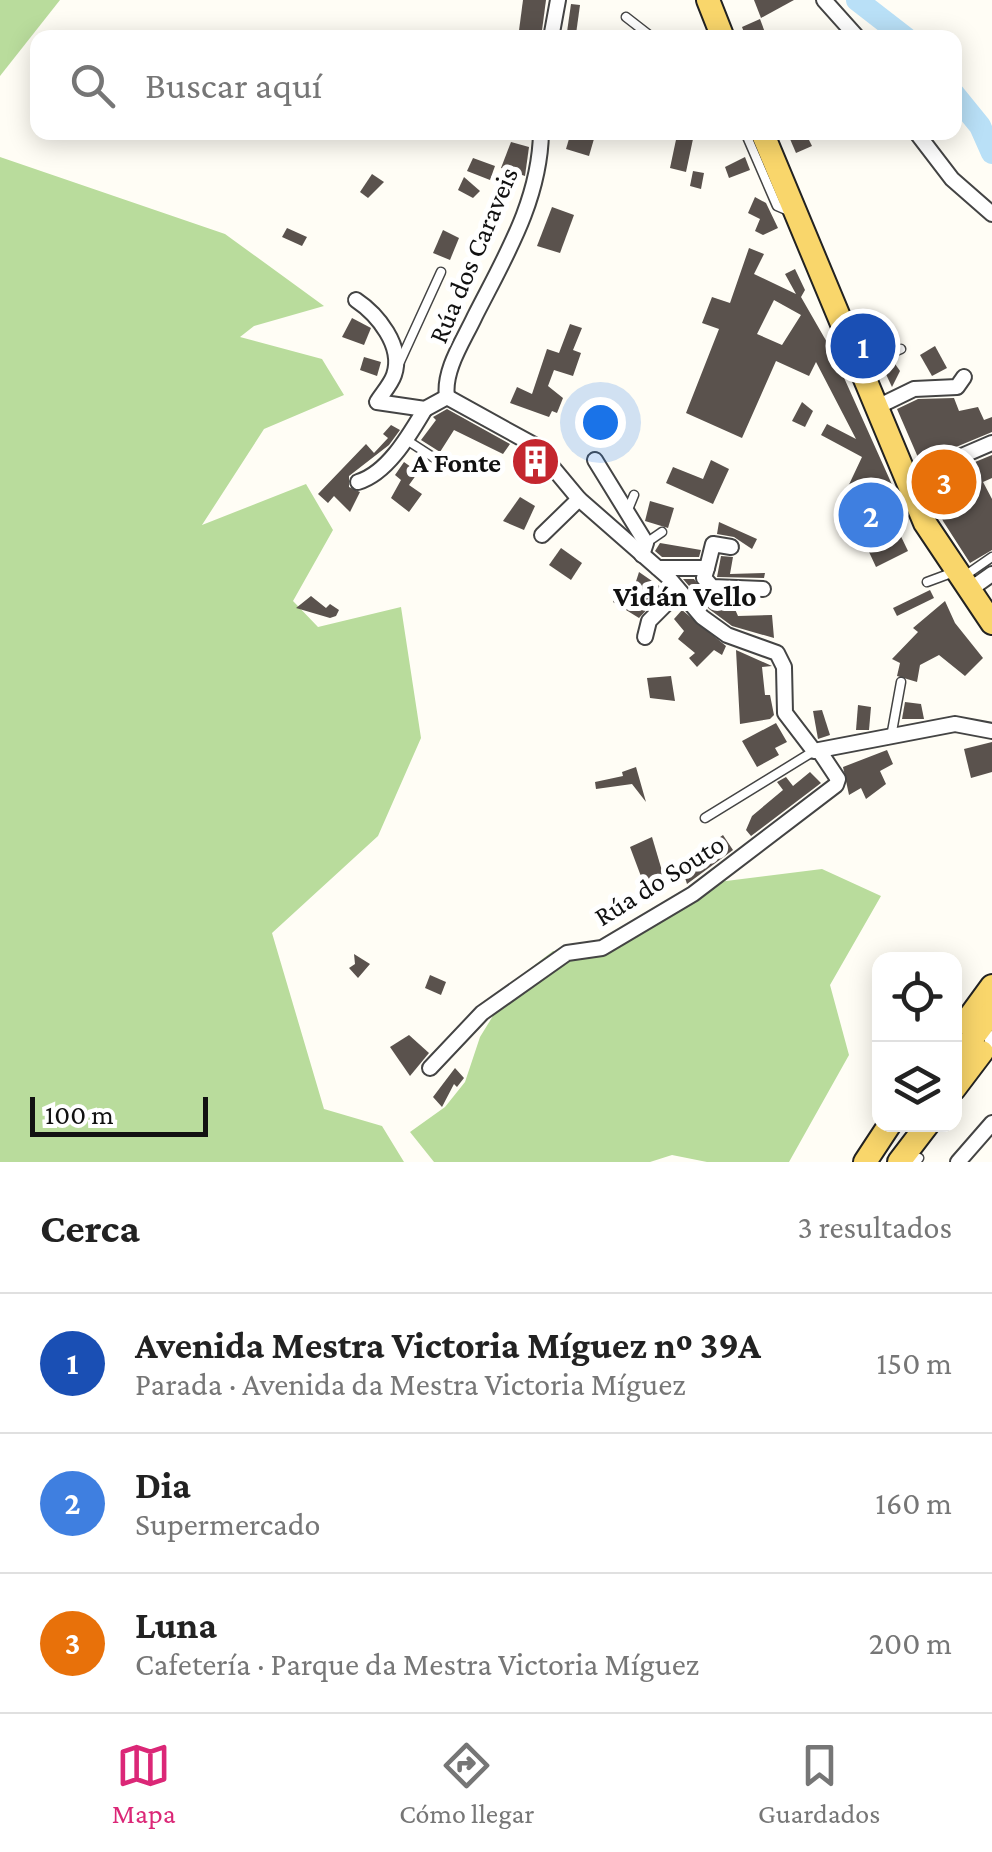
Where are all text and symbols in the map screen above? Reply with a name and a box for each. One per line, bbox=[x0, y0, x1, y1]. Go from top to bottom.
search box bbox=[30, 30, 962, 140]
icon: search bbox=[65, 58, 120, 113]
text: Buscar aquí bbox=[145, 64, 322, 106]
street label: Rúa dos Caraveis bbox=[422, 162, 524, 348]
pin: 1 bbox=[830, 308, 896, 384]
your location bbox=[575, 397, 626, 448]
building icon: A Fonte bbox=[510, 436, 562, 488]
pin: 3 bbox=[912, 444, 976, 520]
place label: A Fonte bbox=[411, 447, 501, 478]
pin: 2 bbox=[838, 478, 904, 552]
district label: Vidán Vello bbox=[612, 579, 757, 612]
street label: Rúa do Souto bbox=[588, 828, 730, 932]
map controls bbox=[872, 952, 962, 1132]
button: locate bbox=[872, 952, 962, 1042]
button: layers bbox=[872, 1042, 962, 1132]
scale bar bbox=[30, 1092, 208, 1136]
text: 100 m bbox=[45, 1099, 114, 1130]
text: Cerca bbox=[40, 1204, 140, 1251]
text: 3 resultados bbox=[798, 1209, 952, 1245]
text: Avenida Mestra Victoria Míguez nº 39A bbox=[135, 1324, 761, 1366]
text: 1 bbox=[67, 1345, 78, 1381]
text: 150 m bbox=[876, 1345, 952, 1381]
text: Parada · Avenida da Mestra Victoria Míguez bbox=[135, 1366, 686, 1402]
text: Dia bbox=[135, 1464, 191, 1506]
text: 2 bbox=[64, 1485, 81, 1521]
text: 160 m bbox=[875, 1485, 952, 1521]
text: Supermercado bbox=[135, 1506, 320, 1542]
text: Luna bbox=[135, 1604, 217, 1646]
text: 3 bbox=[65, 1625, 80, 1661]
text: 200 m bbox=[869, 1625, 952, 1661]
text: Cafetería · Parque da Mestra Victoria Míguez bbox=[135, 1646, 699, 1682]
tab: Mapa bbox=[112, 1738, 176, 1829]
tab: Cómo llegar bbox=[399, 1738, 534, 1829]
tab: Guardados bbox=[758, 1738, 880, 1829]

